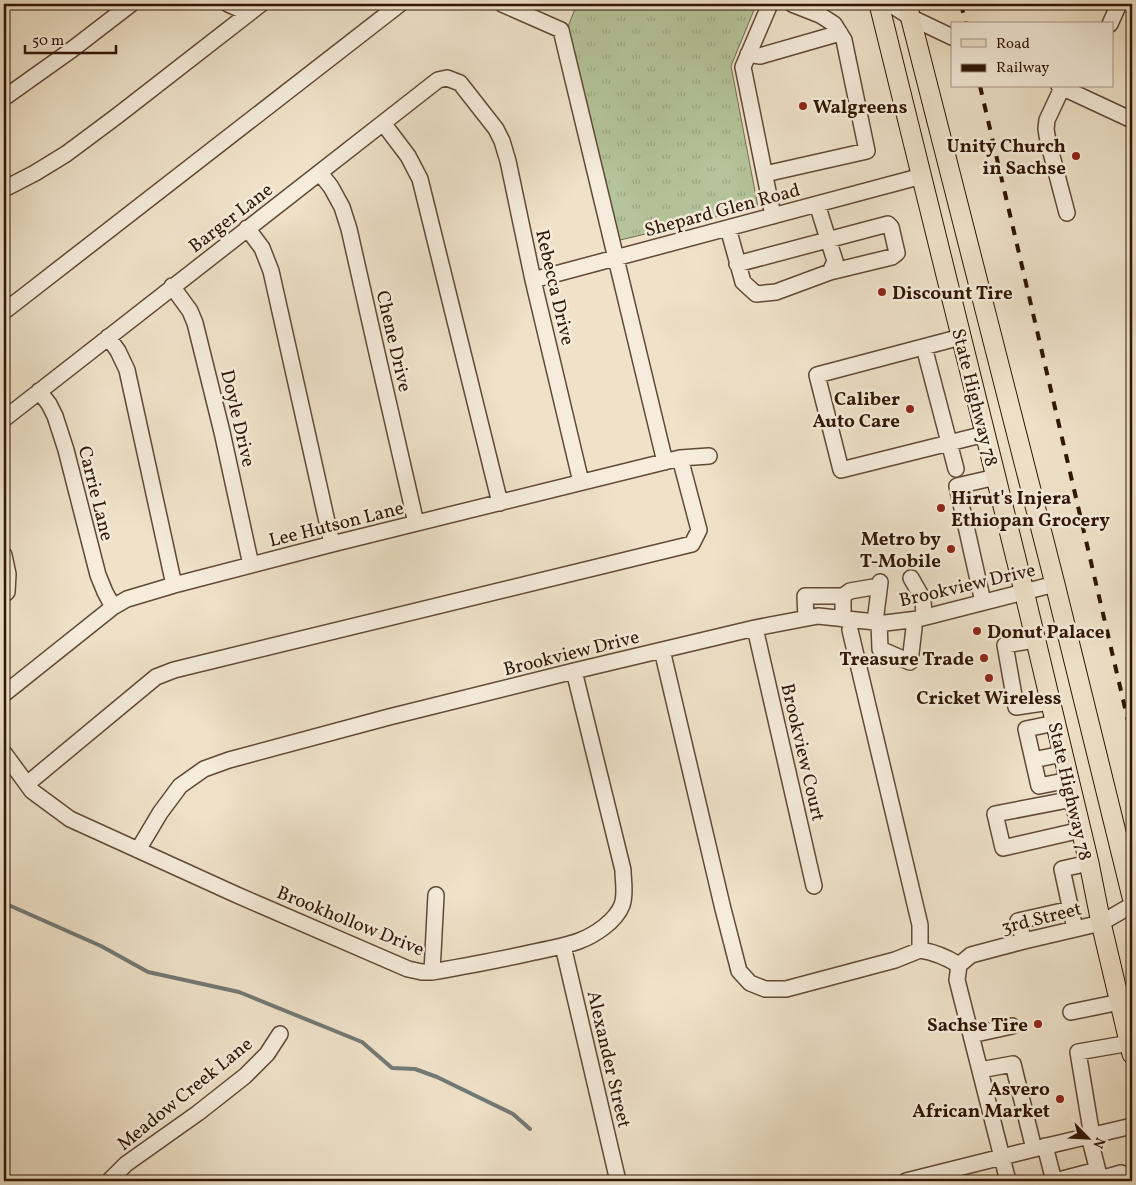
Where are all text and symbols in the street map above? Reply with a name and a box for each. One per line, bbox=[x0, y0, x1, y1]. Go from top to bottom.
scale bar bbox=[25, 22, 116, 54]
legend bbox=[951, 22, 1114, 88]
text: 50 m bbox=[32, 31, 64, 52]
text: Road bbox=[996, 34, 1030, 55]
text: Railway bbox=[996, 58, 1049, 79]
place label: Walgreens bbox=[813, 95, 908, 121]
marker: Walgreens bbox=[797, 100, 809, 112]
place label: Unity Church in Sachse bbox=[946, 134, 1066, 182]
marker: Unity Church in Sachse bbox=[1070, 150, 1082, 162]
street label: Barger Lane bbox=[184, 177, 279, 260]
street label: Shepard Glen Road bbox=[642, 178, 803, 244]
street label: Rebecca Drive bbox=[528, 227, 580, 348]
place label: Discount Tire bbox=[892, 281, 1013, 307]
marker: Discount Tire bbox=[876, 286, 888, 298]
street label: Chene Drive bbox=[369, 288, 417, 395]
street label: State Highway 78 bbox=[944, 326, 1004, 469]
street label: Doyle Drive bbox=[213, 367, 261, 470]
place label: Caliber Auto Care bbox=[812, 387, 900, 435]
marker: Caliber Auto Care bbox=[904, 403, 916, 415]
street label: Carrie Lane bbox=[71, 443, 119, 544]
place label: Hirut's Injera Ethiopan Grocery bbox=[951, 486, 1110, 534]
street label: Lee Hutson Lane bbox=[266, 496, 407, 554]
marker: Hirut's Injera Ethiopan Grocery bbox=[935, 502, 947, 514]
place label: Metro by T-Mobile bbox=[860, 527, 941, 575]
marker: Metro by T-Mobile bbox=[945, 543, 957, 555]
street label: Brookview Drive bbox=[897, 558, 1038, 614]
place label: Donut Palace bbox=[987, 620, 1105, 646]
street label: Brookview Drive bbox=[501, 625, 642, 683]
marker: Donut Palace bbox=[971, 625, 983, 637]
place label: Treasure Trade bbox=[839, 647, 974, 673]
marker: Treasure Trade bbox=[978, 652, 990, 664]
marker: Cricket Wireless bbox=[983, 672, 995, 684]
street label: Brookview Court bbox=[774, 681, 831, 824]
place label: Cricket Wireless bbox=[916, 686, 1062, 712]
street label: State Highway 78 bbox=[1040, 720, 1098, 863]
street label: Brookhollow Drive bbox=[273, 880, 428, 963]
street label: 3rd Street bbox=[999, 896, 1085, 941]
street label: Alexander Street bbox=[580, 988, 637, 1131]
place label: Sachse Tire bbox=[927, 1013, 1028, 1039]
marker: Sachse Tire bbox=[1032, 1018, 1044, 1030]
street label: Meadow Creek Lane bbox=[112, 1032, 258, 1157]
place label: Asvero African Market bbox=[912, 1077, 1050, 1125]
marker: Asvero African Market bbox=[1054, 1093, 1066, 1105]
north arrow bbox=[1064, 1112, 1114, 1162]
text: N bbox=[1088, 1134, 1109, 1151]

